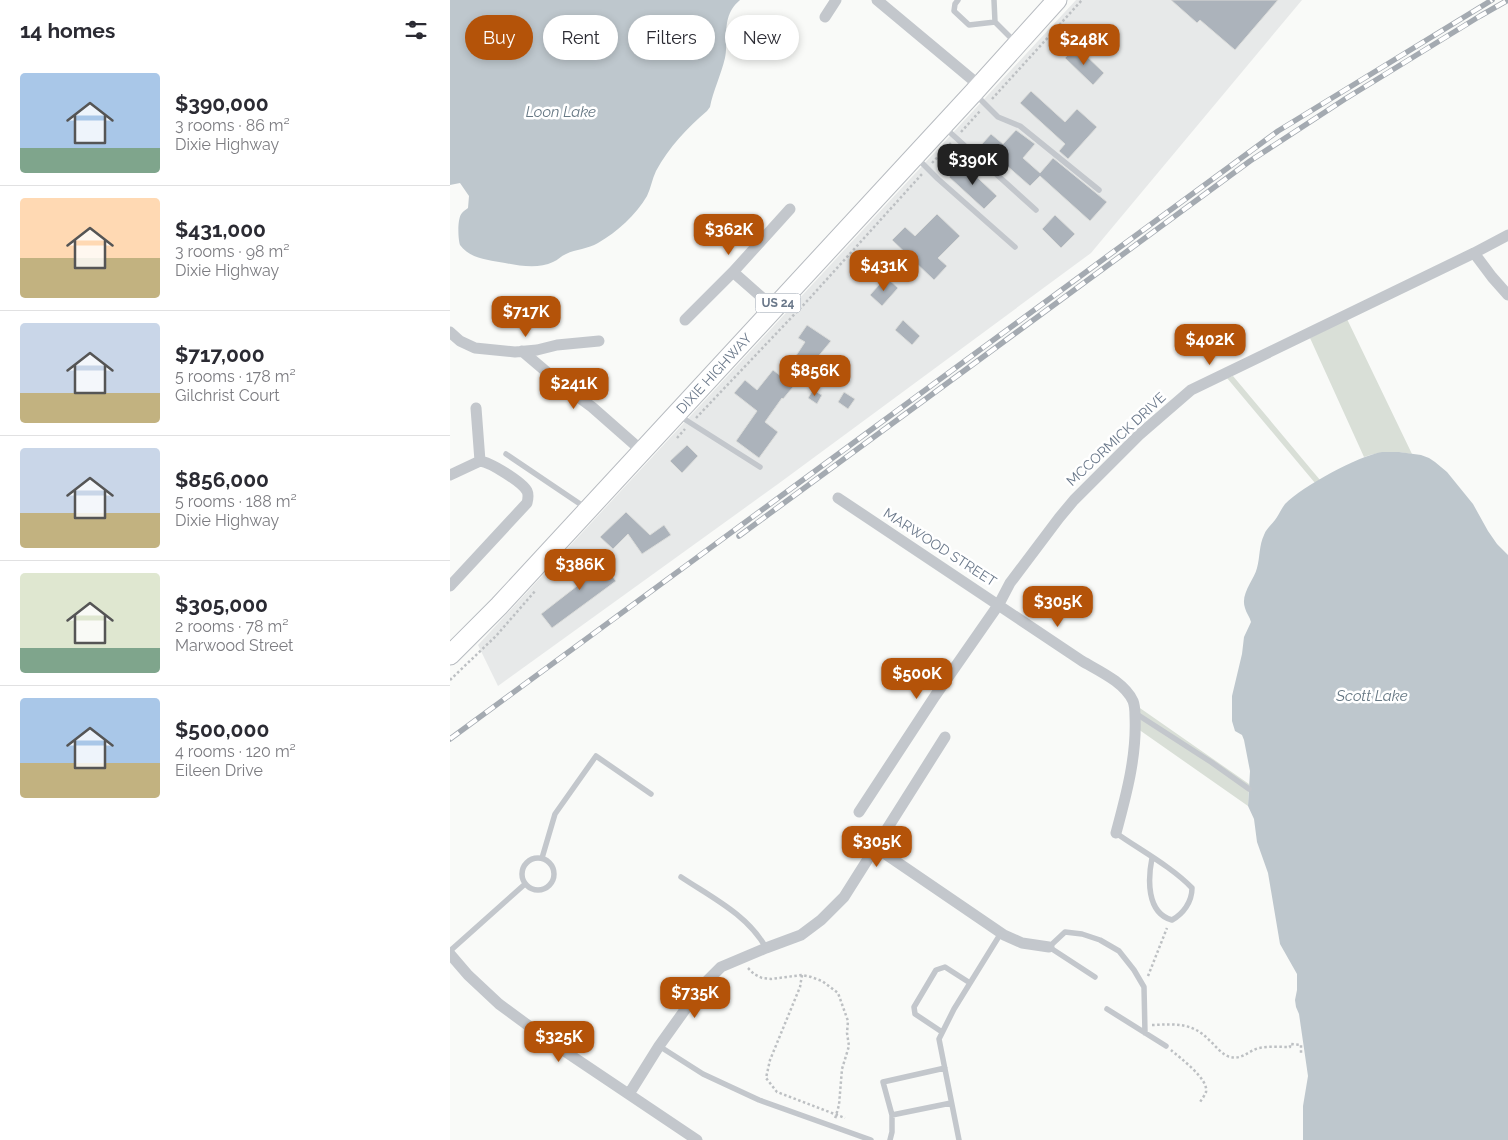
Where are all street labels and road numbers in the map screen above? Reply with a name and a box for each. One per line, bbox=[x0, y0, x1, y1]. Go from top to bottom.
road number: US 24 bbox=[756, 294, 800, 312]
street label: DIXIE HIGHWAY bbox=[673, 330, 755, 417]
street label: MCCORMICK DRIVE bbox=[1063, 389, 1169, 489]
street label: MARWOOD STREET bbox=[881, 505, 1000, 590]

